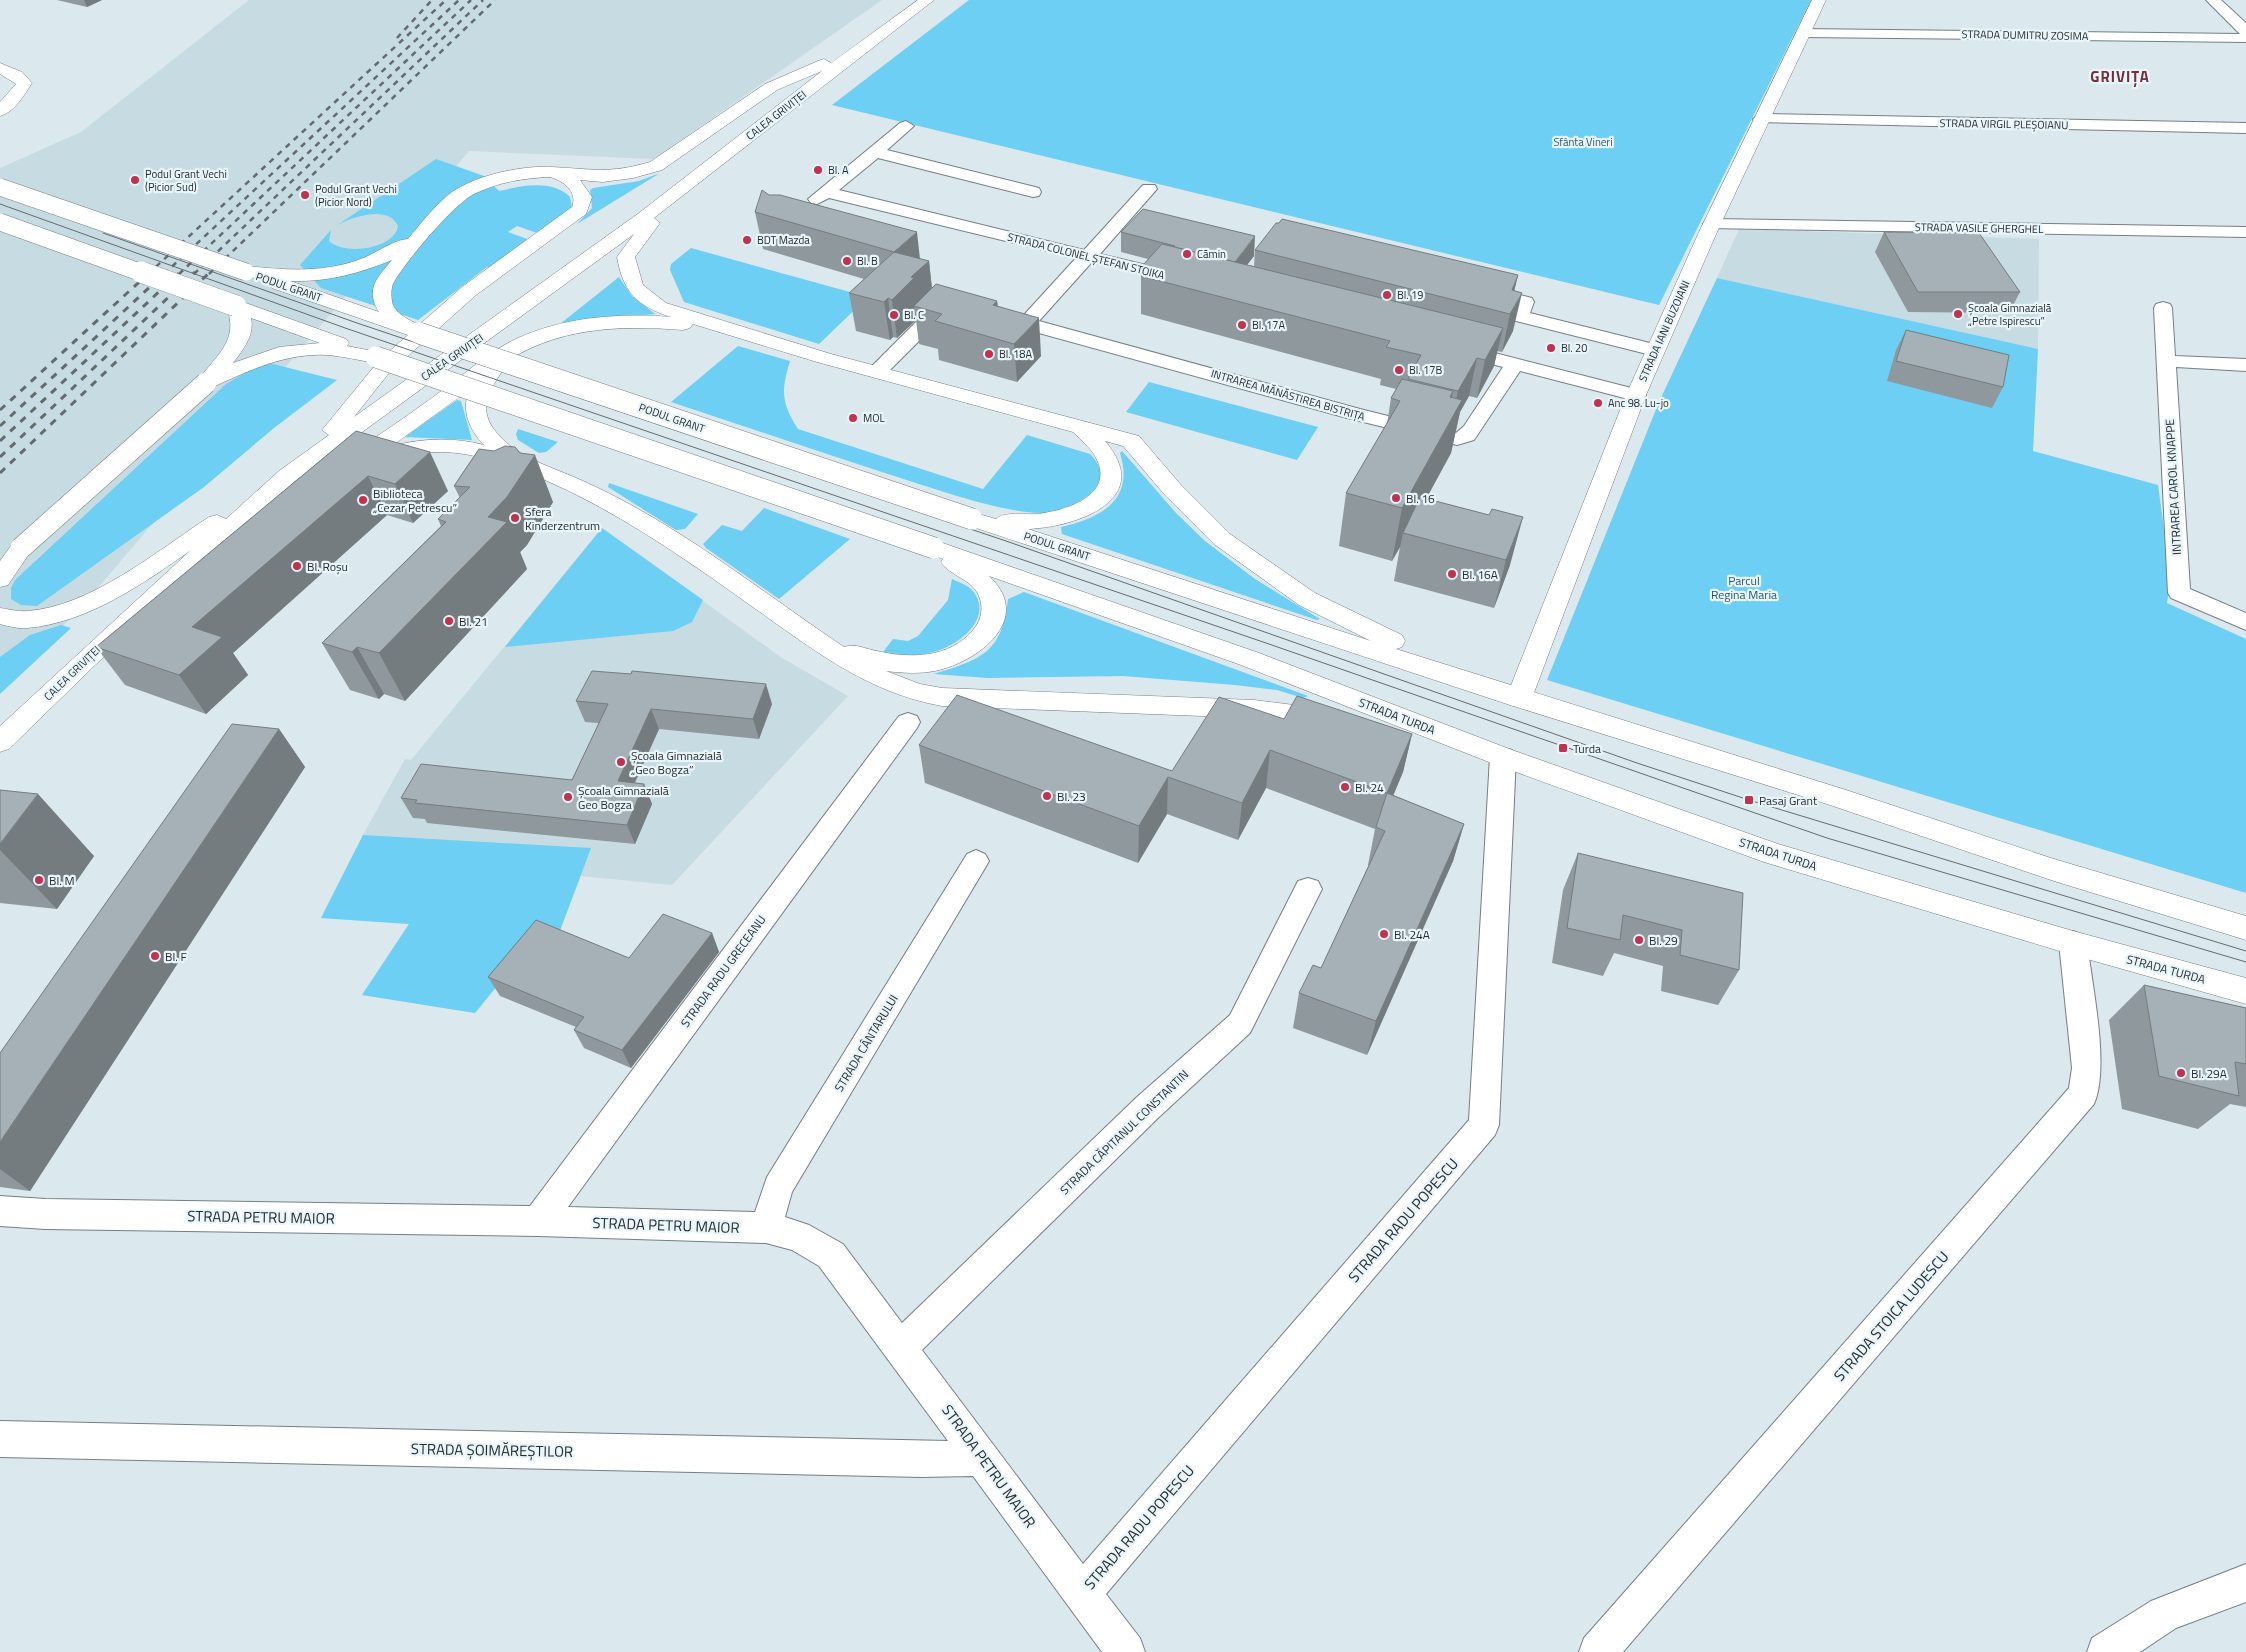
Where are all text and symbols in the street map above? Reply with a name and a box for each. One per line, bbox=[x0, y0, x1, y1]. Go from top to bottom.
street label: STRADA DUMITRU ZOSIMA bbox=[1962, 26, 2089, 44]
district label: GRIVIȚA bbox=[2090, 65, 2150, 88]
street label: CALEA GRIVIȚEI bbox=[742, 86, 810, 144]
street label: STRADA VIRGIL PLEȘOIANU bbox=[1939, 115, 2069, 133]
park label: Sfânta Vineri bbox=[1553, 134, 1613, 150]
place label: Bl. A bbox=[828, 162, 849, 178]
marker: Bl. A bbox=[812, 164, 824, 176]
place label: Podul Grant Vechi (Picior Sud) bbox=[145, 166, 227, 195]
marker: Podul Grant Vechi (Picior Sud) bbox=[129, 174, 141, 186]
place label: Podul Grant Vechi (Picior Nord) bbox=[315, 181, 397, 210]
marker: Podul Grant Vechi (Picior Nord) bbox=[299, 189, 311, 201]
street label: STRADA VASILE GHERGHEL bbox=[1915, 219, 2044, 237]
street label: STRADA COLONEL ȘTEFAN STOIKA bbox=[1006, 229, 1167, 283]
place label: BDT Mazda bbox=[757, 232, 810, 248]
marker: BDT Mazda bbox=[741, 234, 753, 246]
place label: Cămin bbox=[1197, 246, 1226, 262]
marker: Cămin bbox=[1181, 248, 1193, 260]
place label: Bl. B bbox=[857, 253, 878, 269]
marker: Bl. B bbox=[841, 255, 853, 267]
street label: PODUL GRANT bbox=[254, 268, 324, 306]
street label: STRADA IANI BUZOIANI bbox=[1635, 278, 1693, 384]
place label: Bl. 19 bbox=[1397, 287, 1423, 303]
marker: Bl. 19 bbox=[1381, 289, 1393, 301]
place label: Școala Gimnazială „Petre Ispirescu” bbox=[1968, 300, 2052, 329]
place label: Bl. C bbox=[904, 307, 924, 323]
marker: Școala Gimnazială „Petre Ispirescu” bbox=[1952, 308, 1964, 320]
marker: Bl. C bbox=[888, 309, 900, 321]
place label: Bl. 17A bbox=[1252, 317, 1285, 333]
marker: Bl. 17A bbox=[1236, 319, 1248, 331]
street label: CALEA GRIVIȚEI bbox=[418, 330, 486, 384]
place label: Bl. 20 bbox=[1561, 340, 1587, 356]
marker: Bl. 20 bbox=[1545, 342, 1557, 354]
place label: Bl. 18A bbox=[999, 346, 1032, 362]
marker: Bl. 18A bbox=[983, 348, 995, 360]
place label: Bl. 17B bbox=[1409, 362, 1442, 378]
marker: Bl. 17B bbox=[1393, 364, 1405, 376]
street label: INTRAREA MĂNĂSTIREA BISTRIȚA bbox=[1209, 365, 1367, 425]
place label: Anc 98. Lu-jo bbox=[1608, 395, 1669, 411]
marker: Anc 98. Lu-jo bbox=[1592, 397, 1604, 409]
street label: PODUL GRANT bbox=[637, 399, 707, 437]
place label: MOL bbox=[863, 410, 885, 426]
marker: MOL bbox=[847, 412, 859, 424]
street label: INTRAREA CAROL KNAPPE bbox=[2160, 418, 2186, 555]
place label: Biblioteca „Cezar Petrescu” bbox=[373, 484, 457, 517]
place label: Bl. 16 bbox=[1406, 489, 1435, 508]
marker: Bl. 16 bbox=[1390, 492, 1402, 504]
marker: Biblioteca „Cezar Petrescu” bbox=[357, 494, 369, 506]
place label: Sfera Kinderzentrum bbox=[525, 502, 600, 535]
marker: Sfera Kinderzentrum bbox=[509, 512, 521, 524]
street label: PODUL GRANT bbox=[1022, 528, 1092, 564]
place label: Bl. Roșu bbox=[307, 557, 348, 576]
marker: Bl. Roșu bbox=[291, 560, 303, 572]
place label: Bl. 16A bbox=[1462, 565, 1498, 584]
marker: Bl. 16A bbox=[1446, 568, 1458, 580]
park label: Parcul Regina Maria bbox=[1711, 571, 1777, 604]
place label: Bl. 21 bbox=[459, 612, 488, 631]
marker: Bl. 21 bbox=[443, 615, 455, 627]
street label: CALEA GRIVIȚEI bbox=[40, 642, 104, 704]
street label: STRADA TURDA bbox=[1356, 693, 1438, 739]
place label: Turda bbox=[1573, 739, 1601, 758]
marker: Turda bbox=[1557, 742, 1569, 754]
place label: Școala Gimnazială „Geo Bogza” bbox=[631, 746, 722, 779]
marker: Școala Gimnazială „Geo Bogza” bbox=[615, 756, 627, 768]
place label: Bl. 24 bbox=[1355, 778, 1384, 797]
place label: Școala Gimnazială Geo Bogza bbox=[578, 781, 669, 814]
marker: Bl. 24 bbox=[1339, 781, 1351, 793]
place label: Bl. 23 bbox=[1057, 787, 1086, 806]
marker: Bl. 23 bbox=[1041, 790, 1053, 802]
marker: Școala Gimnazială Geo Bogza bbox=[562, 791, 574, 803]
place label: Pasaj Grant bbox=[1759, 791, 1818, 810]
marker: Pasaj Grant bbox=[1743, 794, 1755, 806]
street label: STRADA TURDA bbox=[1737, 832, 1819, 876]
place label: Bl. M bbox=[49, 871, 74, 890]
marker: Bl. M bbox=[33, 874, 45, 886]
street label: STRADA RADU GRECEANU bbox=[676, 911, 770, 1031]
place label: Bl. 24A bbox=[1394, 925, 1430, 944]
marker: Bl. 24A bbox=[1378, 928, 1390, 940]
place label: Bl. 29 bbox=[1649, 931, 1678, 950]
marker: Bl. 29 bbox=[1633, 934, 1645, 946]
place label: Bl. F bbox=[165, 947, 187, 966]
street label: STRADA TURDA bbox=[2125, 949, 2207, 989]
marker: Bl. F bbox=[149, 950, 161, 962]
street label: STRADA CÂNTARULUI bbox=[829, 991, 903, 1095]
place label: Bl. 29A bbox=[2191, 1064, 2227, 1083]
street label: STRADA CĂPITANUL CONSTANTIN bbox=[1055, 1065, 1193, 1199]
marker: Bl. 29A bbox=[2175, 1067, 2187, 1079]
street label: STRADA RADU POPESCU bbox=[1342, 1153, 1464, 1287]
street label: STRADA PETRU MAIOR bbox=[187, 1204, 335, 1230]
street label: STRADA PETRU MAIOR bbox=[592, 1211, 740, 1239]
street label: STRADA STOICA LUDESCU bbox=[1828, 1246, 1954, 1386]
street label: STRADA PETRU MAIOR bbox=[936, 1400, 1042, 1532]
street label: STRADA ȘOIMĂREȘTILOR bbox=[411, 1437, 573, 1463]
street label: STRADA RADU POPESCU bbox=[1078, 1460, 1200, 1594]

